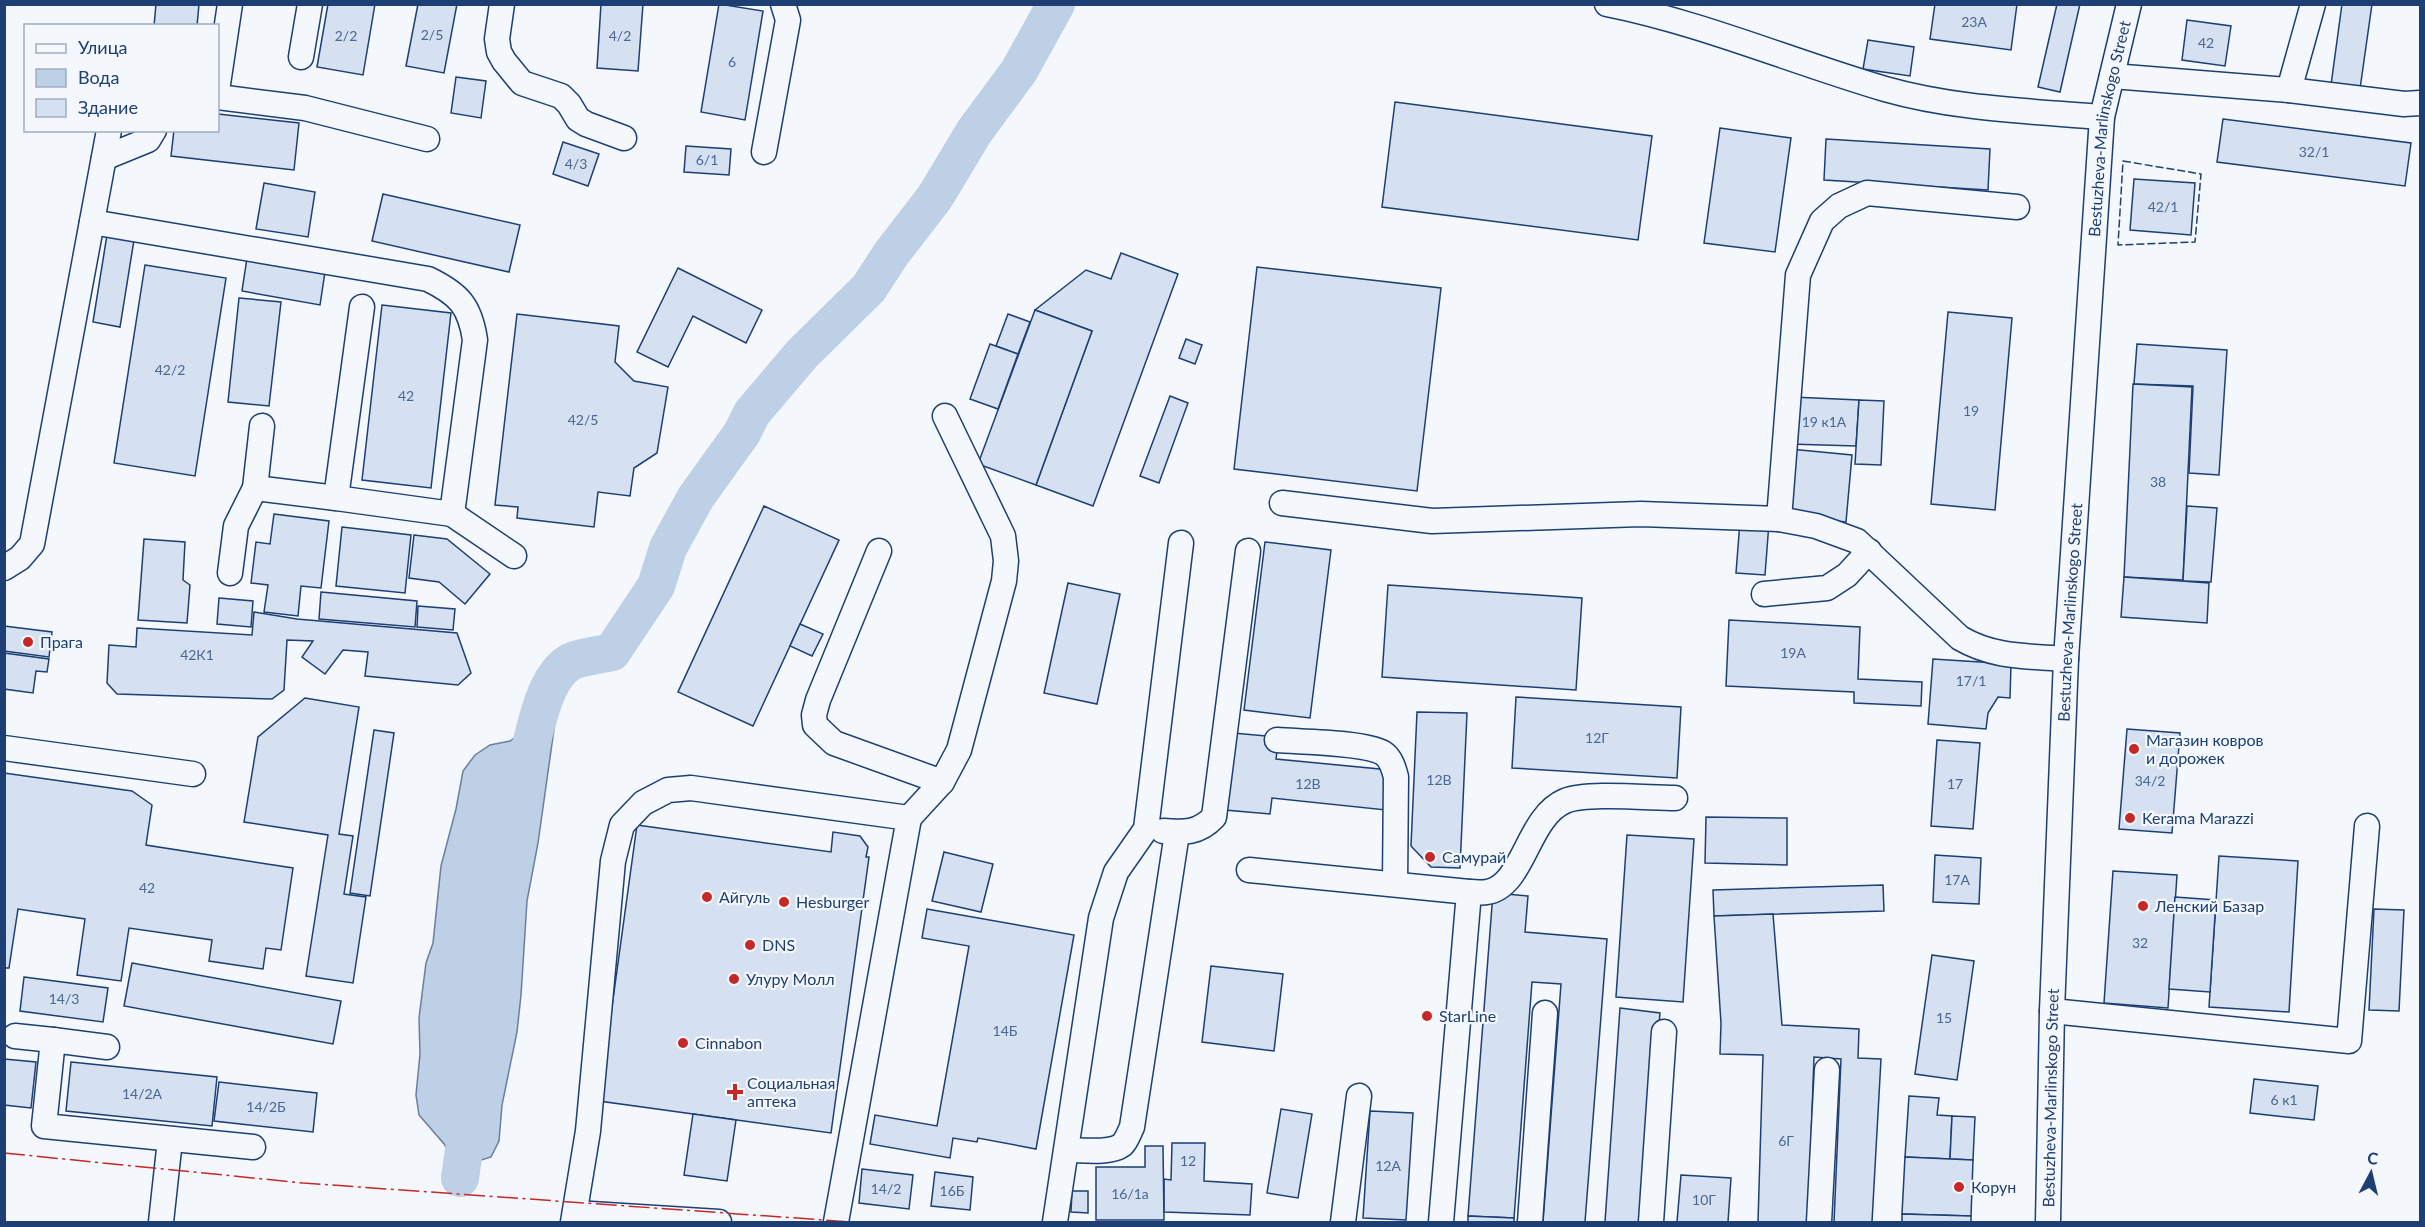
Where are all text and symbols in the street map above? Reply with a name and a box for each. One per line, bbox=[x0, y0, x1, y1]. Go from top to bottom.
house number: 23А bbox=[1961, 13, 1987, 30]
street label: Bestuzheva-Marlinskogo Street bbox=[2084, 18, 2134, 237]
legend bbox=[24, 24, 219, 132]
house number: 2/5 bbox=[421, 26, 443, 43]
house number: 2/2 bbox=[335, 27, 357, 44]
house number: 4/2 bbox=[609, 27, 631, 44]
house number: 42 bbox=[2198, 34, 2214, 51]
text: Улица bbox=[78, 36, 128, 58]
house number: 6 bbox=[728, 53, 736, 70]
text: Вода bbox=[78, 66, 119, 88]
text: Здание bbox=[78, 96, 138, 118]
house number: 32/1 bbox=[2299, 143, 2329, 160]
house number: 6/1 bbox=[696, 151, 718, 168]
house number: 4/3 bbox=[565, 155, 587, 172]
house number: 42/1 bbox=[2148, 198, 2178, 215]
house number: 42/2 bbox=[155, 361, 185, 378]
house number: 42 bbox=[398, 387, 414, 404]
house number: 19 bbox=[1963, 402, 1979, 419]
house number: 42/5 bbox=[568, 411, 598, 428]
house number: 19 к1А bbox=[1802, 413, 1847, 430]
house number: 38 bbox=[2150, 473, 2166, 490]
street label: Bestuzheva-Marlinskogo Street bbox=[2054, 502, 2085, 722]
place label: Прага bbox=[40, 632, 83, 651]
marker: Прага bbox=[21, 635, 35, 649]
house number: 19А bbox=[1780, 644, 1806, 661]
house number: 42К1 bbox=[180, 646, 214, 663]
house number: 17/1 bbox=[1956, 672, 1986, 689]
house number: 12Г bbox=[1585, 729, 1609, 746]
place label: Магазин ковров и дорожек bbox=[2146, 730, 2264, 767]
marker: Магазин ковров и дорожек bbox=[2127, 742, 2141, 756]
house number: 12В bbox=[1426, 771, 1452, 788]
house number: 34/2 bbox=[2135, 772, 2165, 789]
house number: 12В bbox=[1295, 775, 1321, 792]
house number: 17 bbox=[1947, 775, 1963, 792]
place label: Kerama Marazzi bbox=[2142, 808, 2254, 827]
marker: Kerama Marazzi bbox=[2123, 811, 2137, 825]
place label: Самурай bbox=[1442, 847, 1506, 866]
marker: Самурай bbox=[1423, 850, 1437, 864]
house number: 17А bbox=[1944, 871, 1970, 888]
house number: 42 bbox=[139, 879, 155, 896]
place label: Айгуль bbox=[719, 887, 770, 906]
marker: Айгуль bbox=[700, 890, 714, 904]
place label: Hesburger bbox=[796, 892, 870, 911]
marker: Hesburger bbox=[777, 895, 791, 909]
place label: Ленский Базар bbox=[2154, 896, 2264, 915]
marker: Ленский Базар bbox=[2136, 899, 2150, 913]
house number: 32 bbox=[2132, 934, 2148, 951]
place label: DNS bbox=[762, 935, 795, 954]
marker: DNS bbox=[743, 938, 757, 952]
place label: Улуру Молл bbox=[746, 969, 835, 988]
marker: Улуру Молл bbox=[727, 972, 741, 986]
street label: Bestuzheva-Marlinskogo Street bbox=[2038, 988, 2062, 1208]
house number: 14/3 bbox=[49, 990, 79, 1007]
place label: StarLine bbox=[1439, 1006, 1496, 1025]
marker: StarLine bbox=[1420, 1009, 1434, 1023]
house number: 15 bbox=[1936, 1009, 1952, 1026]
house number: 14Б bbox=[993, 1022, 1018, 1039]
place label: Cinnabon bbox=[695, 1033, 762, 1052]
marker: Cinnabon bbox=[676, 1036, 690, 1050]
place label: Социальная аптека bbox=[747, 1073, 835, 1110]
house number: 14/2А bbox=[122, 1085, 163, 1102]
marker: Социальная аптека bbox=[728, 1085, 742, 1099]
house number: 6 к1 bbox=[2270, 1091, 2298, 1108]
house number: 14/2Б bbox=[246, 1098, 286, 1115]
house number: 6Г bbox=[1778, 1132, 1794, 1149]
north arrow bbox=[2341, 1143, 2401, 1203]
text: С bbox=[2366, 1148, 2380, 1168]
house number: 12 bbox=[1180, 1152, 1196, 1169]
house number: 12А bbox=[1375, 1157, 1401, 1174]
place label: Корун bbox=[1971, 1177, 2016, 1196]
house number: 14/2 bbox=[871, 1180, 901, 1197]
marker: Корун bbox=[1952, 1180, 1966, 1194]
house number: 16Б bbox=[940, 1182, 965, 1199]
house number: 16/1а bbox=[1111, 1185, 1149, 1202]
house number: 10Г bbox=[1692, 1191, 1716, 1208]

